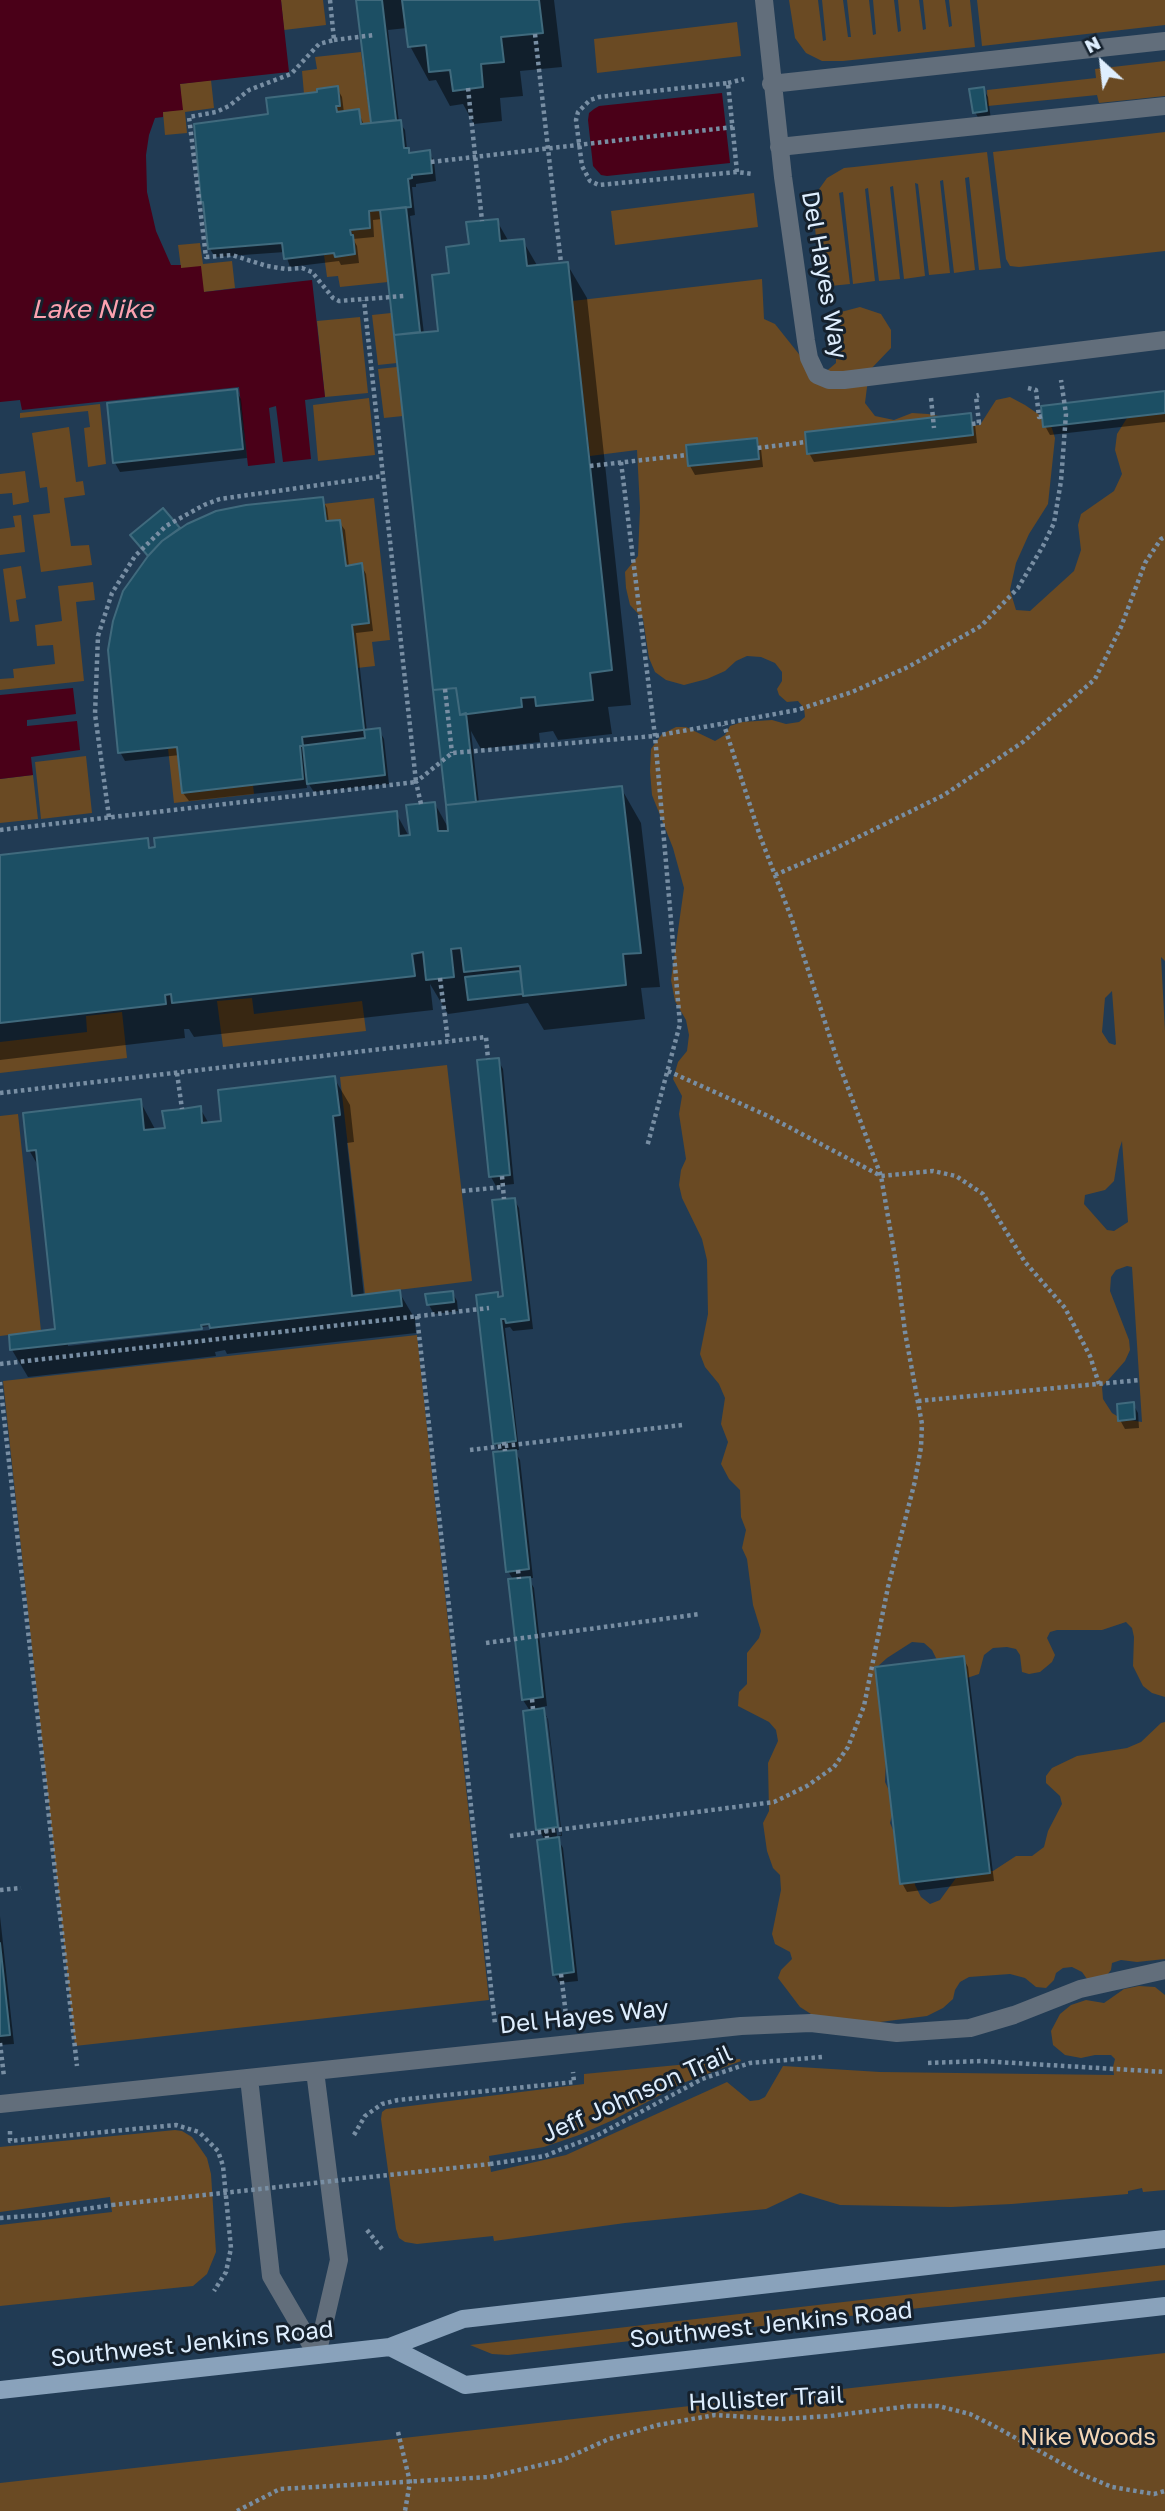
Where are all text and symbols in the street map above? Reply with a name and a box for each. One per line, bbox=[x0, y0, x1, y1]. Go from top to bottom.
north arrow bbox=[1067, 28, 1137, 98]
text: N bbox=[1081, 30, 1104, 57]
street label: Del Hayes Way bbox=[795, 189, 853, 361]
water label: Lake Nike bbox=[31, 294, 153, 326]
street label: Del Hayes Way bbox=[498, 1994, 670, 2040]
street label: Jeff Johnson Trail bbox=[537, 2039, 737, 2149]
street label: Southwest Jenkins Road bbox=[628, 2296, 914, 2354]
street label: Southwest Jenkins Road bbox=[49, 2315, 335, 2373]
street label: Hollister Trail bbox=[688, 2381, 844, 2417]
park label: Nike Woods bbox=[1020, 2423, 1156, 2451]

